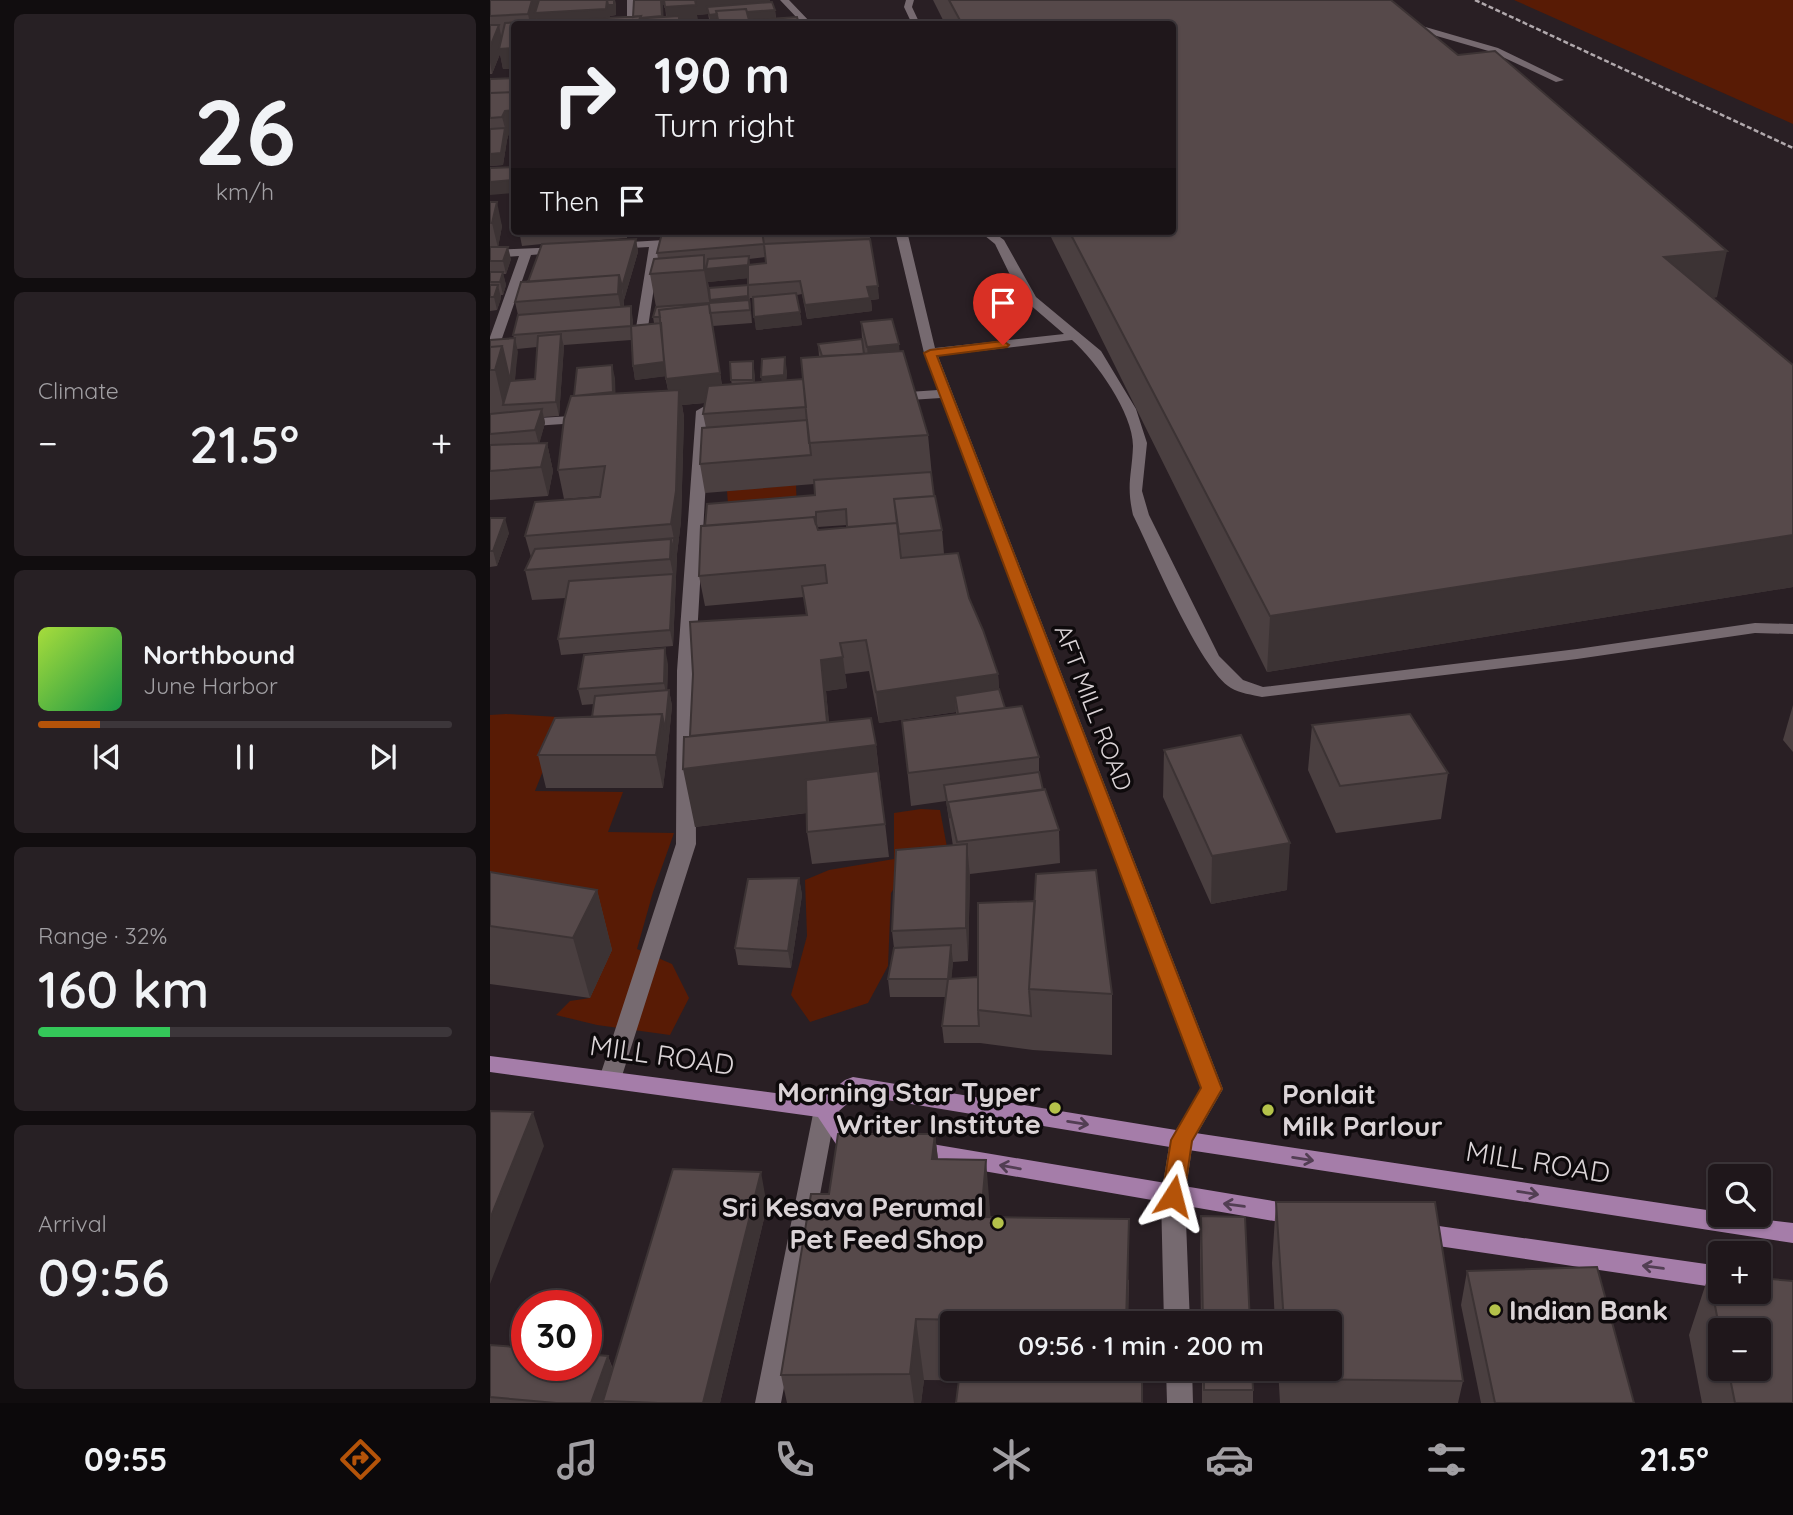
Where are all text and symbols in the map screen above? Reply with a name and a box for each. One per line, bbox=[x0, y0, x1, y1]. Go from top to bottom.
text: 190 m bbox=[654, 44, 790, 105]
icon: right bbox=[539, 49, 630, 140]
text: 26 bbox=[194, 74, 296, 188]
text: Turn right bbox=[654, 105, 795, 145]
text: km/h bbox=[216, 177, 274, 206]
icon: arrive bbox=[613, 182, 651, 220]
text: Then bbox=[539, 185, 599, 218]
pin bbox=[973, 273, 1033, 345]
icon: arrive bbox=[984, 284, 1022, 322]
text: Climate bbox=[38, 376, 119, 405]
text: 21.5° bbox=[189, 411, 299, 476]
text: − bbox=[38, 419, 58, 467]
text: + bbox=[431, 419, 452, 467]
street label: AFT MILL ROAD bbox=[1049, 620, 1139, 795]
text: Northbound bbox=[143, 638, 295, 671]
text: June Harbor bbox=[143, 671, 278, 700]
icon: previous bbox=[88, 738, 126, 776]
icon: pause bbox=[226, 738, 264, 776]
icon: next bbox=[364, 738, 402, 776]
text: Range · 32% bbox=[38, 921, 167, 950]
text: 160 km bbox=[38, 956, 209, 1021]
street label: MILL ROAD bbox=[588, 1027, 737, 1082]
place label: Morning Star Typer Writer Institute bbox=[777, 1074, 1041, 1141]
place label: Ponlait Milk Parlour bbox=[1282, 1076, 1443, 1143]
marker: Morning Star Typer Writer Institute bbox=[1047, 1100, 1063, 1116]
marker: Ponlait Milk Parlour bbox=[1260, 1102, 1276, 1118]
one-way arrow bbox=[1066, 1117, 1089, 1130]
street label: MILL ROAD bbox=[1463, 1133, 1613, 1190]
one-way arrow bbox=[1291, 1153, 1314, 1166]
position arrow bbox=[1136, 1159, 1210, 1233]
one-way arrow bbox=[999, 1160, 1021, 1173]
map controls bbox=[1708, 1164, 1771, 1381]
button: search bbox=[1708, 1164, 1771, 1227]
one-way arrow bbox=[1516, 1186, 1538, 1199]
place label: Sri Kesava Perumal Pet Feed Shop bbox=[722, 1189, 984, 1256]
one-way arrow bbox=[1223, 1198, 1246, 1211]
text: Arrival bbox=[38, 1209, 107, 1238]
marker: Sri Kesava Perumal Pet Feed Shop bbox=[990, 1215, 1006, 1231]
button: + bbox=[1708, 1241, 1771, 1304]
text: 09:56 bbox=[38, 1244, 170, 1309]
one-way arrow bbox=[1642, 1260, 1665, 1273]
speed limit sign: 30 bbox=[511, 1290, 602, 1381]
place label: Indian Bank bbox=[1509, 1292, 1668, 1327]
marker: Indian Bank bbox=[1487, 1302, 1503, 1318]
button: − bbox=[1708, 1318, 1771, 1381]
text: 09:56 · 1 min · 200 m bbox=[1018, 1329, 1264, 1362]
icon: directions bbox=[336, 1435, 385, 1484]
icon: music bbox=[553, 1435, 602, 1484]
icon: phone bbox=[770, 1435, 819, 1484]
icon: climate bbox=[987, 1435, 1036, 1484]
icon: car bbox=[1205, 1435, 1254, 1484]
icon: filters bbox=[1422, 1435, 1471, 1484]
text: 09:55 bbox=[84, 1439, 168, 1479]
text: 21.5° bbox=[1639, 1439, 1709, 1479]

